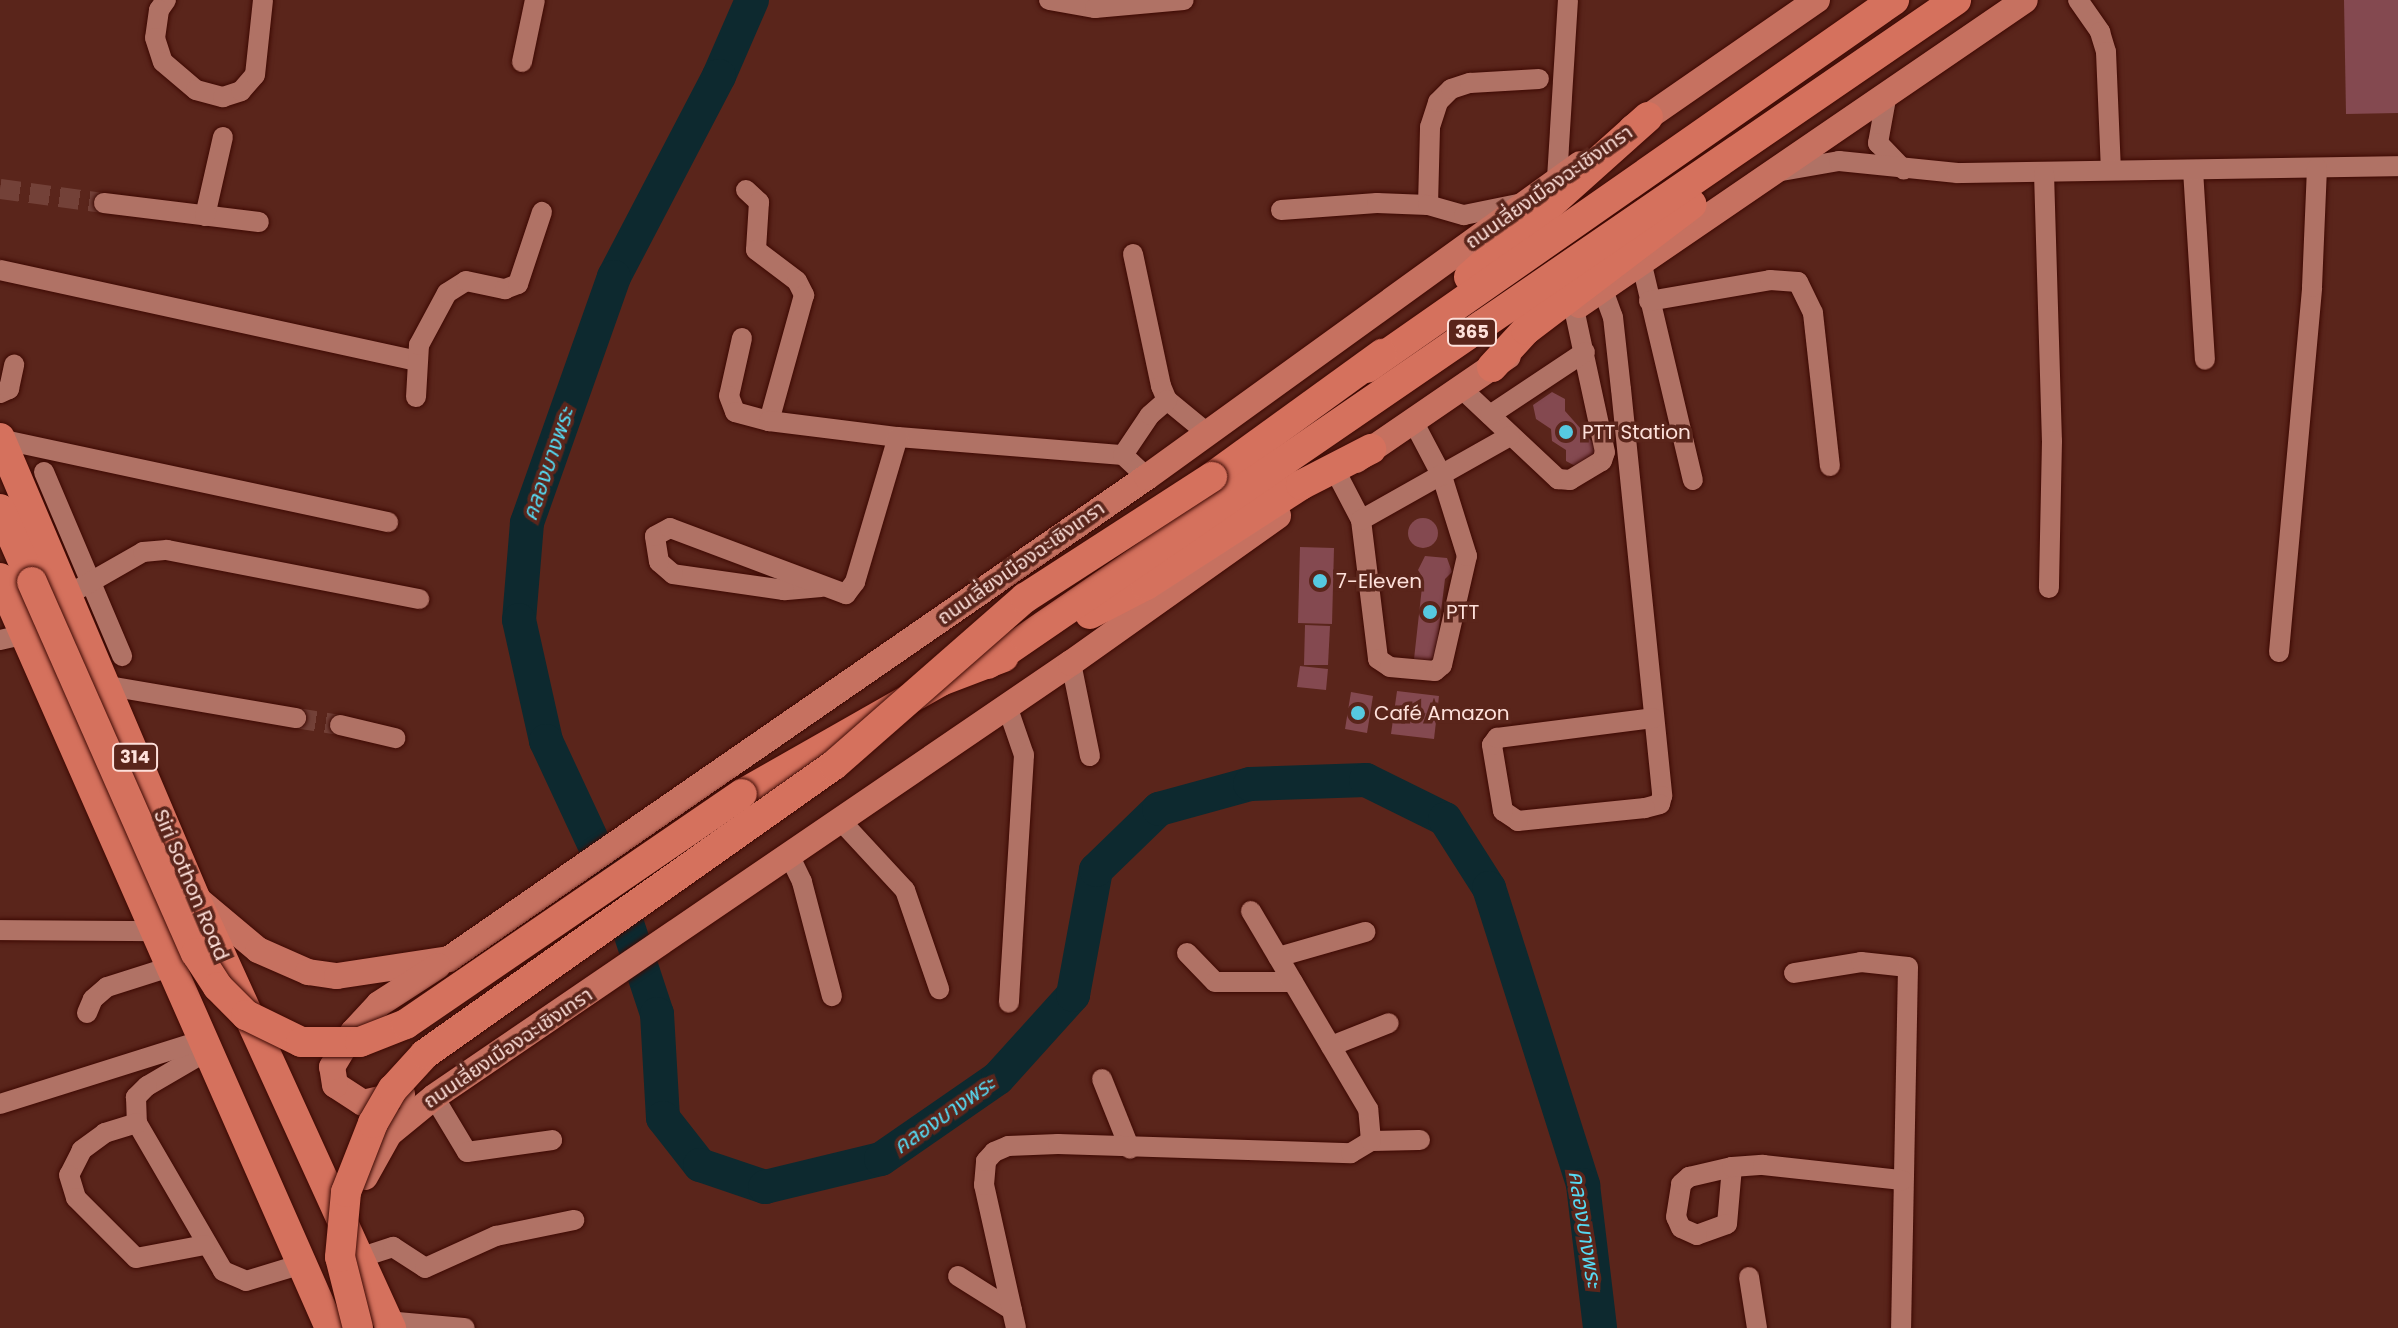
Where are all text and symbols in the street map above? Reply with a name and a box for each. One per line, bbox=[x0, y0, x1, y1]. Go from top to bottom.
street label: ถนนเลี่ยงเมืองฉะเชิงเทรา bbox=[1461, 120, 1637, 254]
road number: 365 bbox=[1446, 318, 1498, 346]
water label: คลองบางพระ bbox=[516, 404, 580, 524]
place label: PTT Station bbox=[1582, 420, 1691, 444]
marker: PTT Station bbox=[1557, 423, 1575, 441]
street label: ถนนเลี่ยงเมืองฉะเชิงเทรา bbox=[933, 496, 1109, 630]
place label: 7-Eleven bbox=[1336, 569, 1422, 593]
marker: 7-Eleven bbox=[1311, 572, 1329, 590]
place label: PTT bbox=[1446, 600, 1479, 624]
marker: PTT bbox=[1421, 603, 1439, 621]
place label: Café Amazon bbox=[1374, 701, 1510, 725]
marker: Café Amazon bbox=[1349, 704, 1367, 722]
road number: 314 bbox=[111, 743, 159, 771]
street label: Siri Sothon Road bbox=[148, 806, 234, 964]
street label: ถนนเลี่ยงเมืองฉะเชิงเทรา bbox=[419, 982, 597, 1114]
water label: คลองบางพระ bbox=[888, 1070, 1000, 1160]
water label: คลองบางพระ bbox=[1563, 1169, 1607, 1289]

